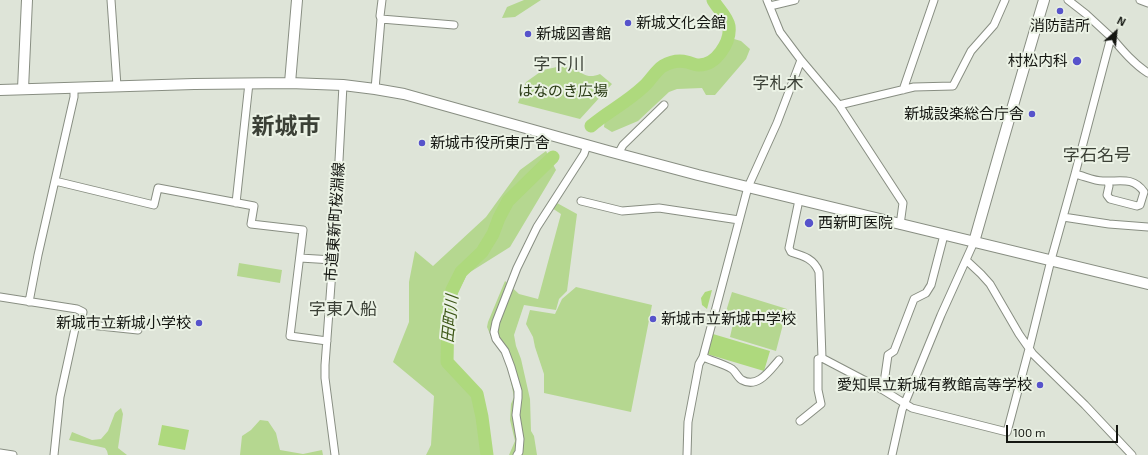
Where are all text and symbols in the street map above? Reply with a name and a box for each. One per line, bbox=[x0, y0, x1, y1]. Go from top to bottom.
marker: 消防詰所 bbox=[1055, 6, 1065, 16]
north arrow bbox=[1096, 12, 1136, 52]
text: N bbox=[1115, 13, 1128, 28]
place label: 新城文化会館 bbox=[636, 14, 726, 32]
place label: 消防詰所 bbox=[1030, 17, 1090, 35]
marker: 新城文化会館 bbox=[623, 18, 633, 28]
place label: 新城図書館 bbox=[536, 25, 611, 43]
marker: 新城図書館 bbox=[523, 29, 533, 39]
place label: 村松内科 bbox=[1008, 52, 1068, 70]
district label: 字下川 bbox=[534, 54, 584, 74]
marker: 村松内科 bbox=[1071, 55, 1083, 67]
district label: 字札木 bbox=[753, 73, 803, 93]
park label: はなのき広場 bbox=[518, 82, 608, 100]
place label: 新城設楽総合庁舎 bbox=[904, 105, 1024, 123]
marker: 新城設楽総合庁舎 bbox=[1027, 109, 1037, 119]
district label: 新城市 bbox=[252, 112, 320, 140]
place label: 新城市役所東庁舎 bbox=[430, 134, 550, 152]
marker: 新城市役所東庁舎 bbox=[417, 138, 427, 148]
district label: 字石名号 bbox=[1063, 145, 1131, 165]
street label: 市道東新町桜淵線 bbox=[322, 162, 348, 282]
place label: 西新町医院 bbox=[818, 214, 893, 232]
marker: 西新町医院 bbox=[803, 217, 815, 229]
water label: 田町川 bbox=[438, 294, 462, 344]
district label: 字東入船 bbox=[309, 299, 377, 319]
place label: 新城市立新城中学校 bbox=[661, 310, 796, 328]
place label: 新城市立新城小学校 bbox=[56, 314, 191, 332]
marker: 新城市立新城中学校 bbox=[648, 314, 658, 324]
marker: 新城市立新城小学校 bbox=[194, 318, 204, 328]
place label: 愛知県立新城有教館高等学校 bbox=[837, 376, 1032, 394]
marker: 愛知県立新城有教館高等学校 bbox=[1035, 380, 1045, 390]
scale bar bbox=[1008, 417, 1120, 443]
text: 100 m bbox=[1013, 425, 1045, 439]

